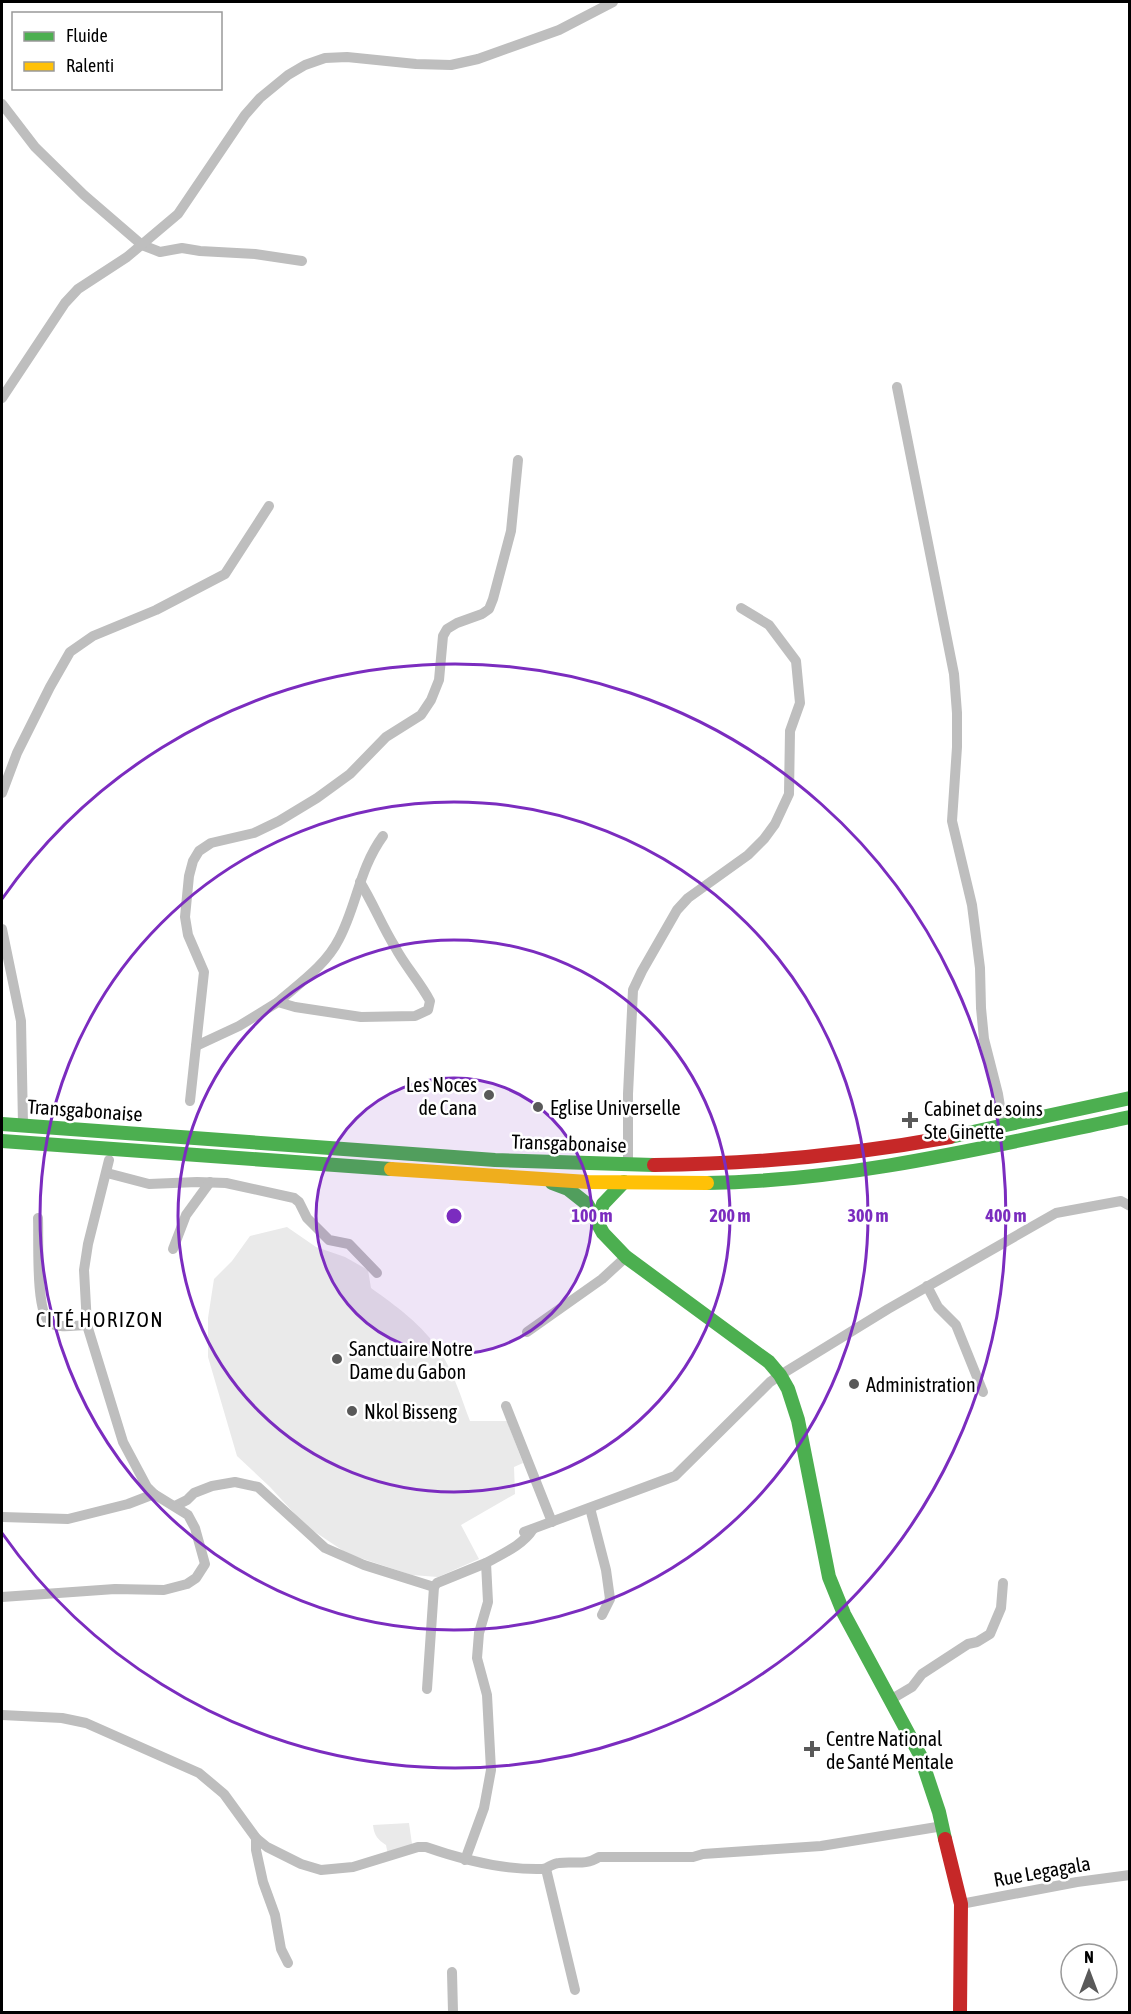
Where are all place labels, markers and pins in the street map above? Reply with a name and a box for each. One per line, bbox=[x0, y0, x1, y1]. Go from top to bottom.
place label: Les Noces de Cana bbox=[406, 1073, 477, 1119]
marker: Les Noces de Cana bbox=[482, 1088, 496, 1102]
place label: Eglise Universelle bbox=[550, 1096, 681, 1119]
place label: Cabinet de soins Ste Ginette bbox=[924, 1097, 1043, 1143]
marker: Eglise Universelle bbox=[531, 1100, 545, 1114]
marker: Cabinet de soins Ste Ginette bbox=[901, 1111, 919, 1129]
centre of rings bbox=[444, 1206, 464, 1226]
place label: Sanctuaire Notre Dame du Gabon bbox=[349, 1337, 473, 1383]
marker: Sanctuaire Notre Dame du Gabon bbox=[330, 1352, 344, 1366]
place label: Administration bbox=[866, 1373, 976, 1396]
marker: Administration bbox=[847, 1377, 861, 1391]
place label: Nkol Bisseng bbox=[364, 1400, 458, 1423]
marker: Nkol Bisseng bbox=[345, 1404, 359, 1418]
place label: Centre National de Santé Mentale bbox=[826, 1727, 954, 1773]
marker: Centre National de Santé Mentale bbox=[803, 1740, 821, 1758]

